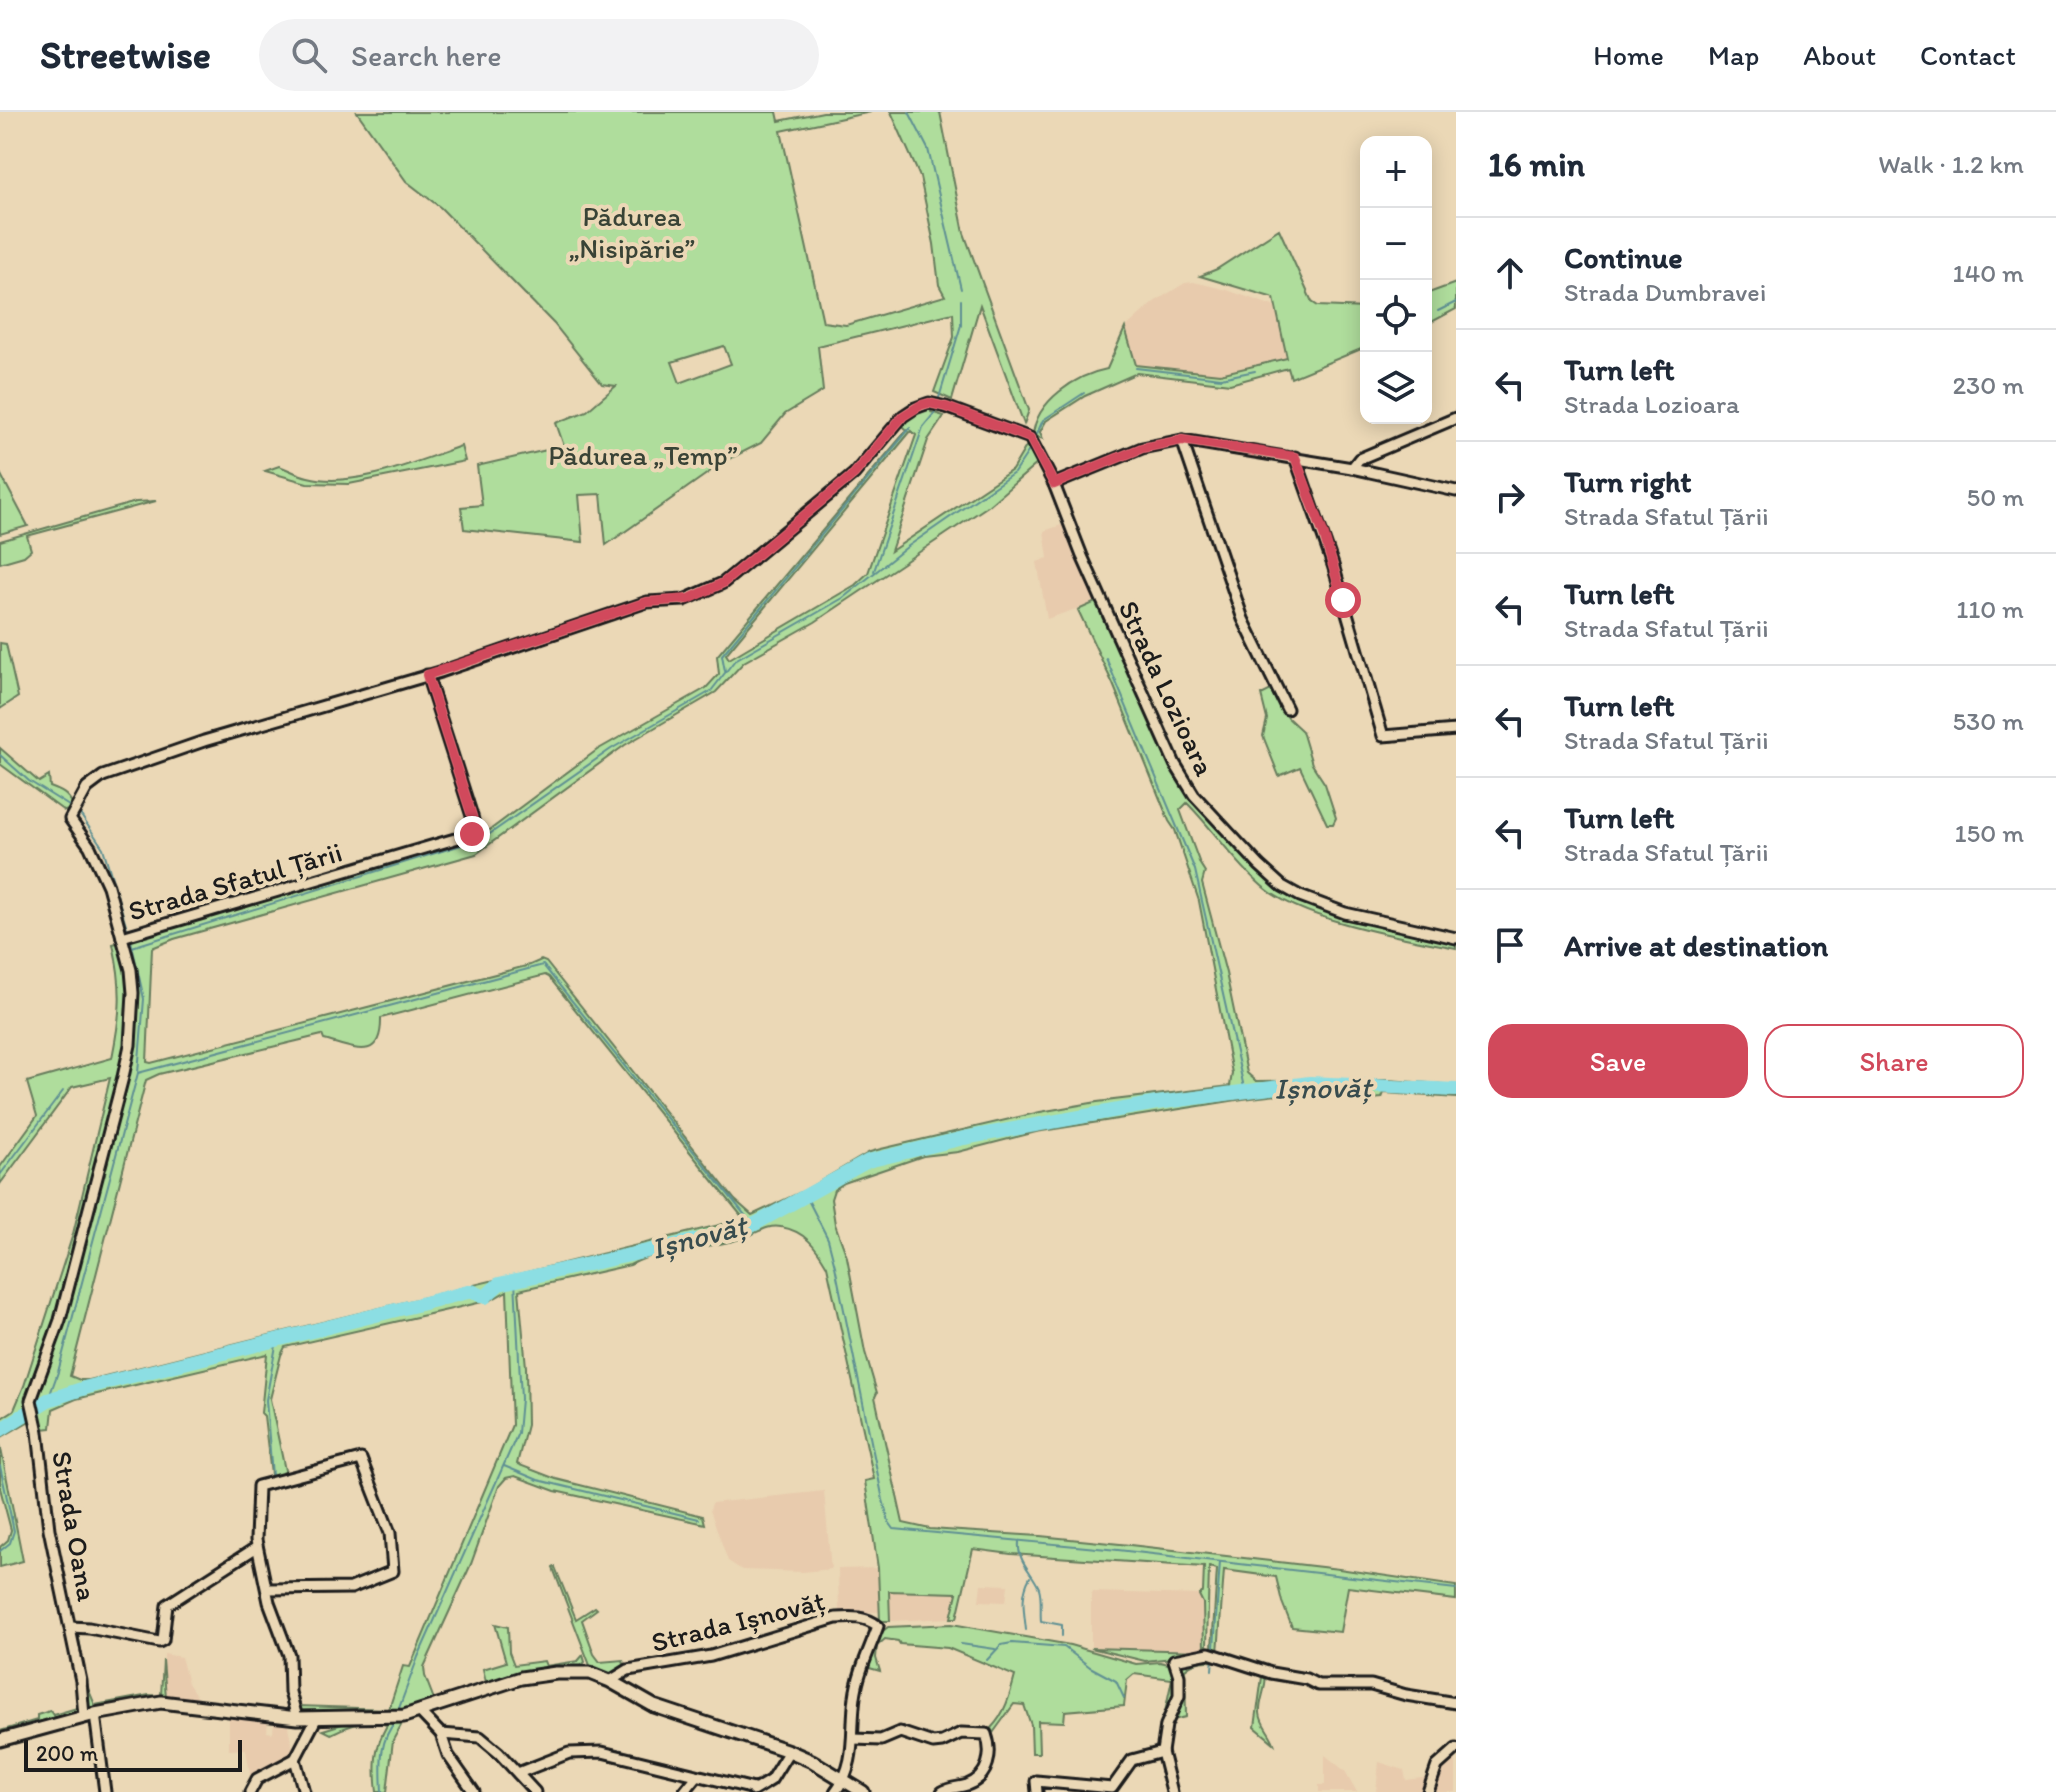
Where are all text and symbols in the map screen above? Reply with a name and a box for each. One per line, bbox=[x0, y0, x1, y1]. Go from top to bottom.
search box bbox=[259, 19, 819, 91]
text: Streetwise bbox=[40, 32, 211, 78]
icon: search bbox=[287, 33, 331, 77]
text: Search here bbox=[351, 37, 501, 74]
text: Home bbox=[1593, 38, 1664, 72]
text: Map bbox=[1708, 38, 1759, 72]
text: About bbox=[1803, 38, 1876, 72]
text: Contact bbox=[1920, 38, 2016, 72]
map controls bbox=[1360, 136, 1432, 424]
button: + bbox=[1360, 136, 1432, 208]
text: 16 min bbox=[1488, 144, 1585, 185]
text: Walk · 1.2 km bbox=[1878, 148, 2024, 180]
park label: Pădurea „Nisipărie” bbox=[569, 199, 695, 265]
button: − bbox=[1360, 208, 1432, 280]
text: Continue bbox=[1564, 239, 1683, 276]
icon: ahead bbox=[1488, 251, 1532, 295]
text: 140 m bbox=[1953, 257, 2024, 289]
text: Strada Dumbravei bbox=[1564, 276, 1766, 308]
button: locate bbox=[1360, 280, 1432, 352]
text: Turn left bbox=[1564, 351, 1675, 388]
button: layers bbox=[1360, 352, 1432, 424]
icon: left bbox=[1488, 363, 1532, 407]
text: 230 m bbox=[1952, 369, 2024, 401]
text: Strada Lozioara bbox=[1564, 388, 1740, 420]
park label: Pădurea „Temp” bbox=[548, 438, 738, 472]
text: Turn right bbox=[1564, 463, 1692, 500]
icon: right bbox=[1488, 475, 1532, 519]
text: 50 m bbox=[1967, 481, 2024, 513]
text: Strada Sfatul Țării bbox=[1564, 500, 1769, 532]
text: Turn left bbox=[1564, 575, 1675, 612]
route start bbox=[1325, 582, 1361, 618]
icon: left bbox=[1488, 587, 1532, 631]
text: 110 m bbox=[1956, 593, 2024, 625]
street label: Strada Lozioara bbox=[1112, 595, 1223, 781]
text: Strada Sfatul Țării bbox=[1564, 612, 1769, 644]
text: Turn left bbox=[1564, 687, 1675, 724]
icon: left bbox=[1488, 699, 1532, 743]
text: 530 m bbox=[1952, 705, 2024, 737]
text: Strada Sfatul Țării bbox=[1564, 724, 1769, 756]
text: Turn left bbox=[1564, 799, 1675, 836]
icon: left bbox=[1488, 811, 1532, 855]
route end bbox=[454, 816, 490, 852]
text: 150 m bbox=[1955, 817, 2024, 849]
street label: Strada Sfatul Țării bbox=[124, 834, 346, 928]
text: Strada Sfatul Țării bbox=[1564, 836, 1769, 868]
icon: arrive bbox=[1488, 923, 1532, 967]
text: Arrive at destination bbox=[1564, 927, 1828, 964]
button: Save bbox=[1488, 1024, 1748, 1098]
button: Share bbox=[1764, 1024, 2024, 1098]
water label: Ișnovăț bbox=[1274, 1068, 1375, 1107]
water label: Ișnovăț bbox=[647, 1205, 753, 1267]
street label: Strada Oana bbox=[45, 1448, 105, 1604]
street label: Strada Ișnovăț bbox=[648, 1583, 828, 1659]
scale bar bbox=[24, 1736, 242, 1772]
text: 200 m bbox=[36, 1740, 98, 1767]

